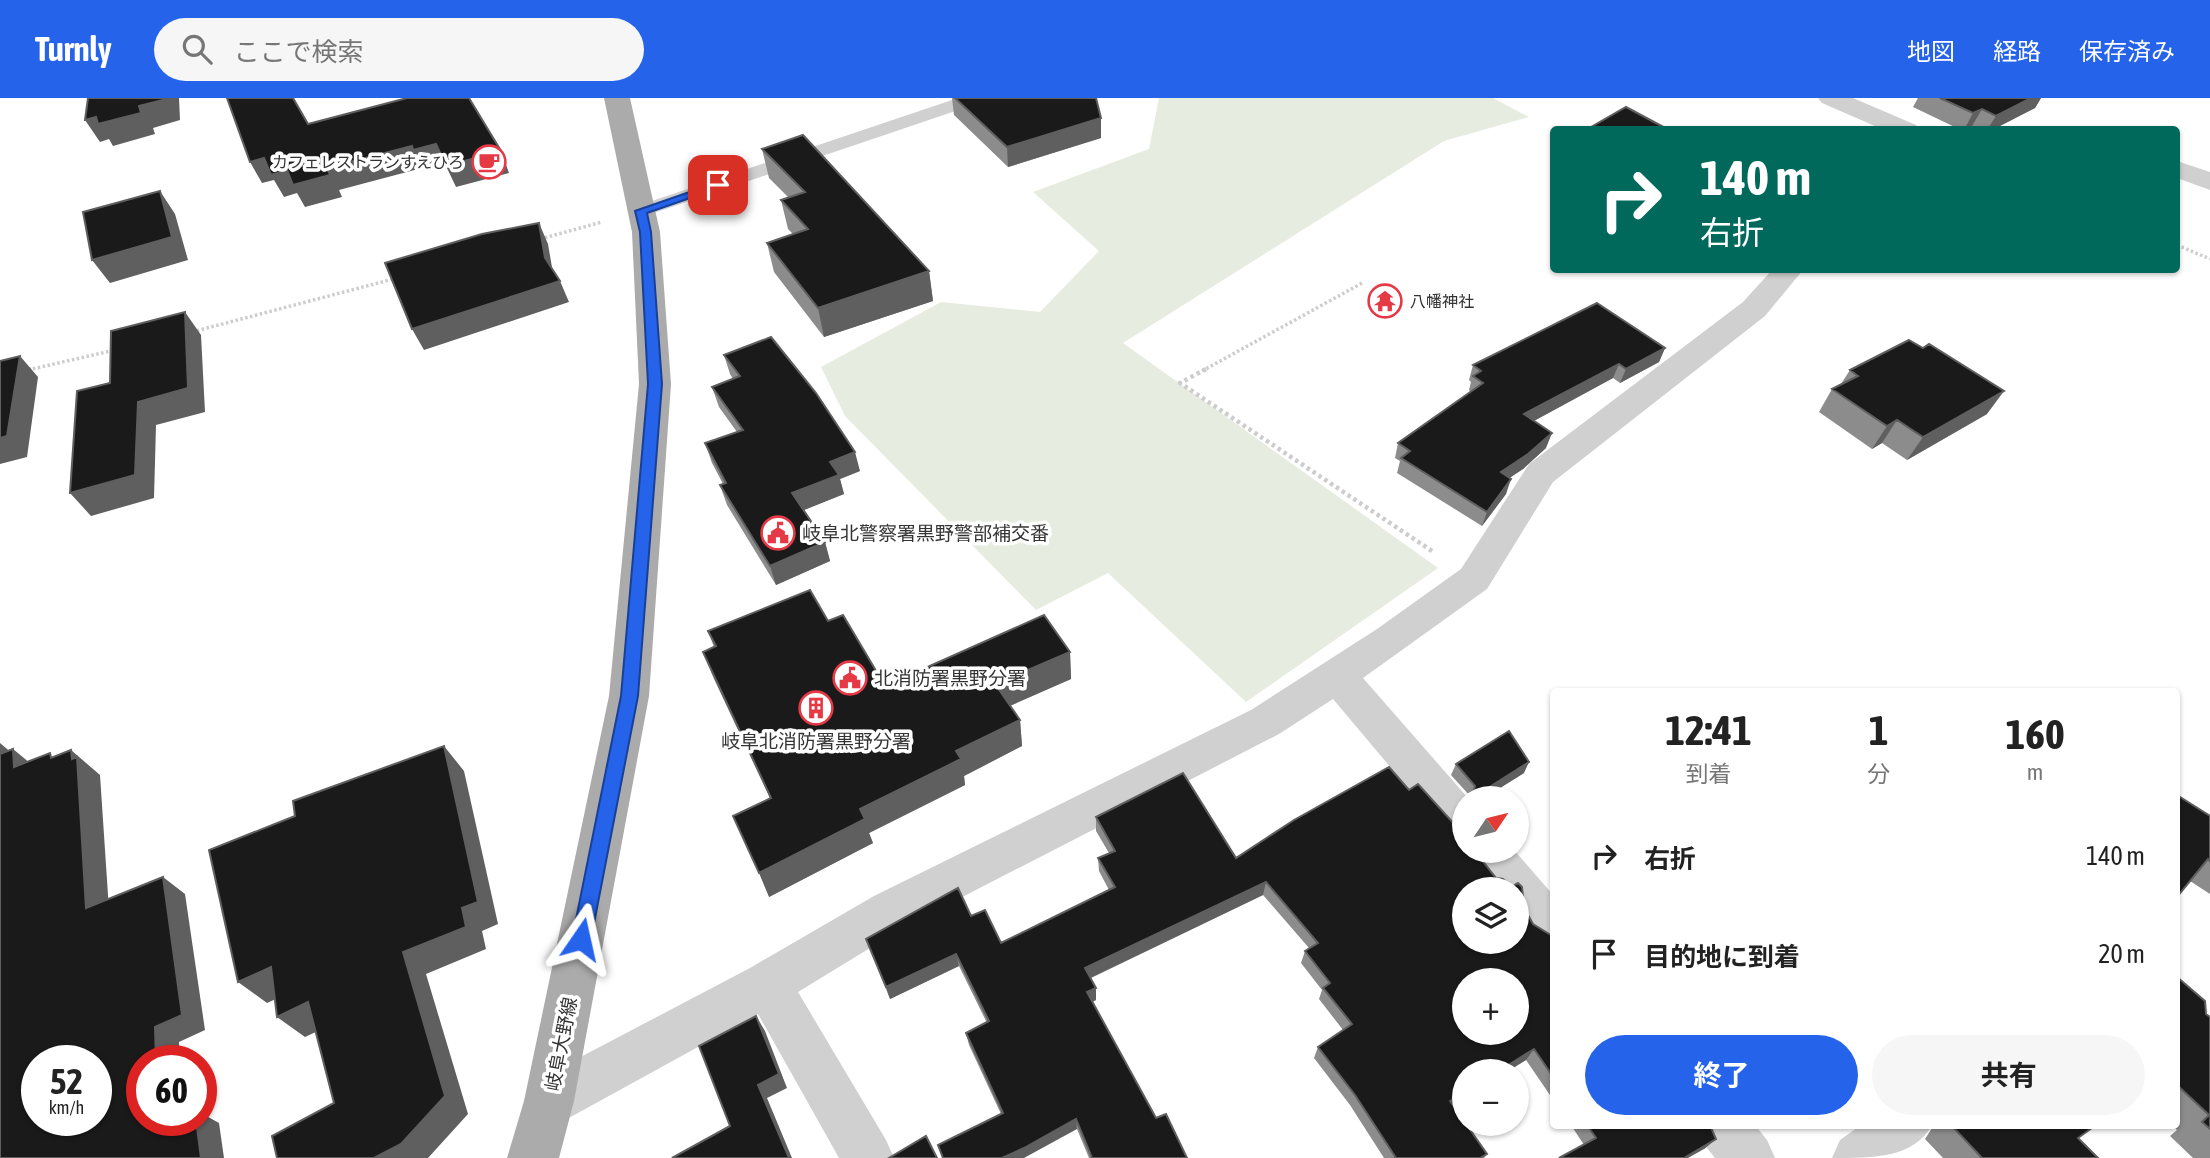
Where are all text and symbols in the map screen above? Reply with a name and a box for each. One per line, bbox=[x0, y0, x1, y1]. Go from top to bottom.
search box bbox=[154, 18, 644, 81]
text: Turnly bbox=[35, 30, 112, 68]
icon: search bbox=[178, 30, 216, 68]
text: ここで検索 bbox=[234, 37, 364, 67]
text: 地図 bbox=[1907, 38, 1955, 65]
text: 経路 bbox=[1993, 38, 2041, 65]
text: 保存済み bbox=[2079, 38, 2175, 65]
cafe icon: カフェレストランすえひろ bbox=[470, 143, 508, 181]
text: 140 m bbox=[1700, 149, 1811, 205]
place label: カフェレストランすえひろ bbox=[272, 153, 464, 171]
icon: right bbox=[1585, 154, 1676, 245]
pin bbox=[688, 155, 748, 215]
icon: arrive bbox=[699, 166, 737, 204]
text: 右折 bbox=[1700, 214, 1764, 251]
temple icon: 八幡神社 bbox=[1366, 282, 1404, 320]
place label: 八幡神社 bbox=[1410, 292, 1474, 310]
public building icon: 岐阜北警察署黒野警部補交番 bbox=[759, 514, 797, 552]
place label: 岐阜北警察署黒野警部補交番 bbox=[802, 522, 1049, 544]
public building icon: 北消防署黒野分署 bbox=[831, 659, 869, 697]
place label: 北消防署黒野分署 bbox=[874, 667, 1026, 689]
building icon: 岐阜北消防署黒野分署 bbox=[797, 689, 835, 727]
text: 12:41 bbox=[1665, 706, 1752, 754]
text: 1 bbox=[1869, 706, 1888, 754]
text: 160 bbox=[2005, 710, 2065, 758]
place label: 岐阜北消防署黒野分署 bbox=[721, 730, 911, 752]
text: m bbox=[2027, 759, 2043, 785]
text: 到着 bbox=[1686, 761, 1732, 787]
text: 分 bbox=[1867, 761, 1890, 787]
north arrow bbox=[1452, 786, 1530, 863]
map controls bbox=[1452, 786, 1529, 1136]
icon: right bbox=[1585, 837, 1623, 875]
text: 140 m bbox=[2086, 841, 2145, 871]
text: 右折 bbox=[1644, 844, 1696, 874]
button: layers bbox=[1452, 877, 1529, 954]
position arrow bbox=[544, 902, 618, 976]
icon: arrive bbox=[1585, 935, 1623, 973]
text: 20 m bbox=[2098, 939, 2145, 969]
text: 目的地に到着 bbox=[1644, 942, 1800, 972]
button: + bbox=[1452, 968, 1529, 1045]
street label: 岐阜大野線 bbox=[541, 995, 581, 1093]
button: 終了 bbox=[1585, 1035, 1858, 1115]
button: 共有 bbox=[1872, 1035, 2145, 1115]
speed limit sign: 60 bbox=[126, 1045, 217, 1136]
button: − bbox=[1452, 1059, 1529, 1136]
text: 52 bbox=[50, 1061, 83, 1101]
text: km/h bbox=[49, 1097, 84, 1118]

